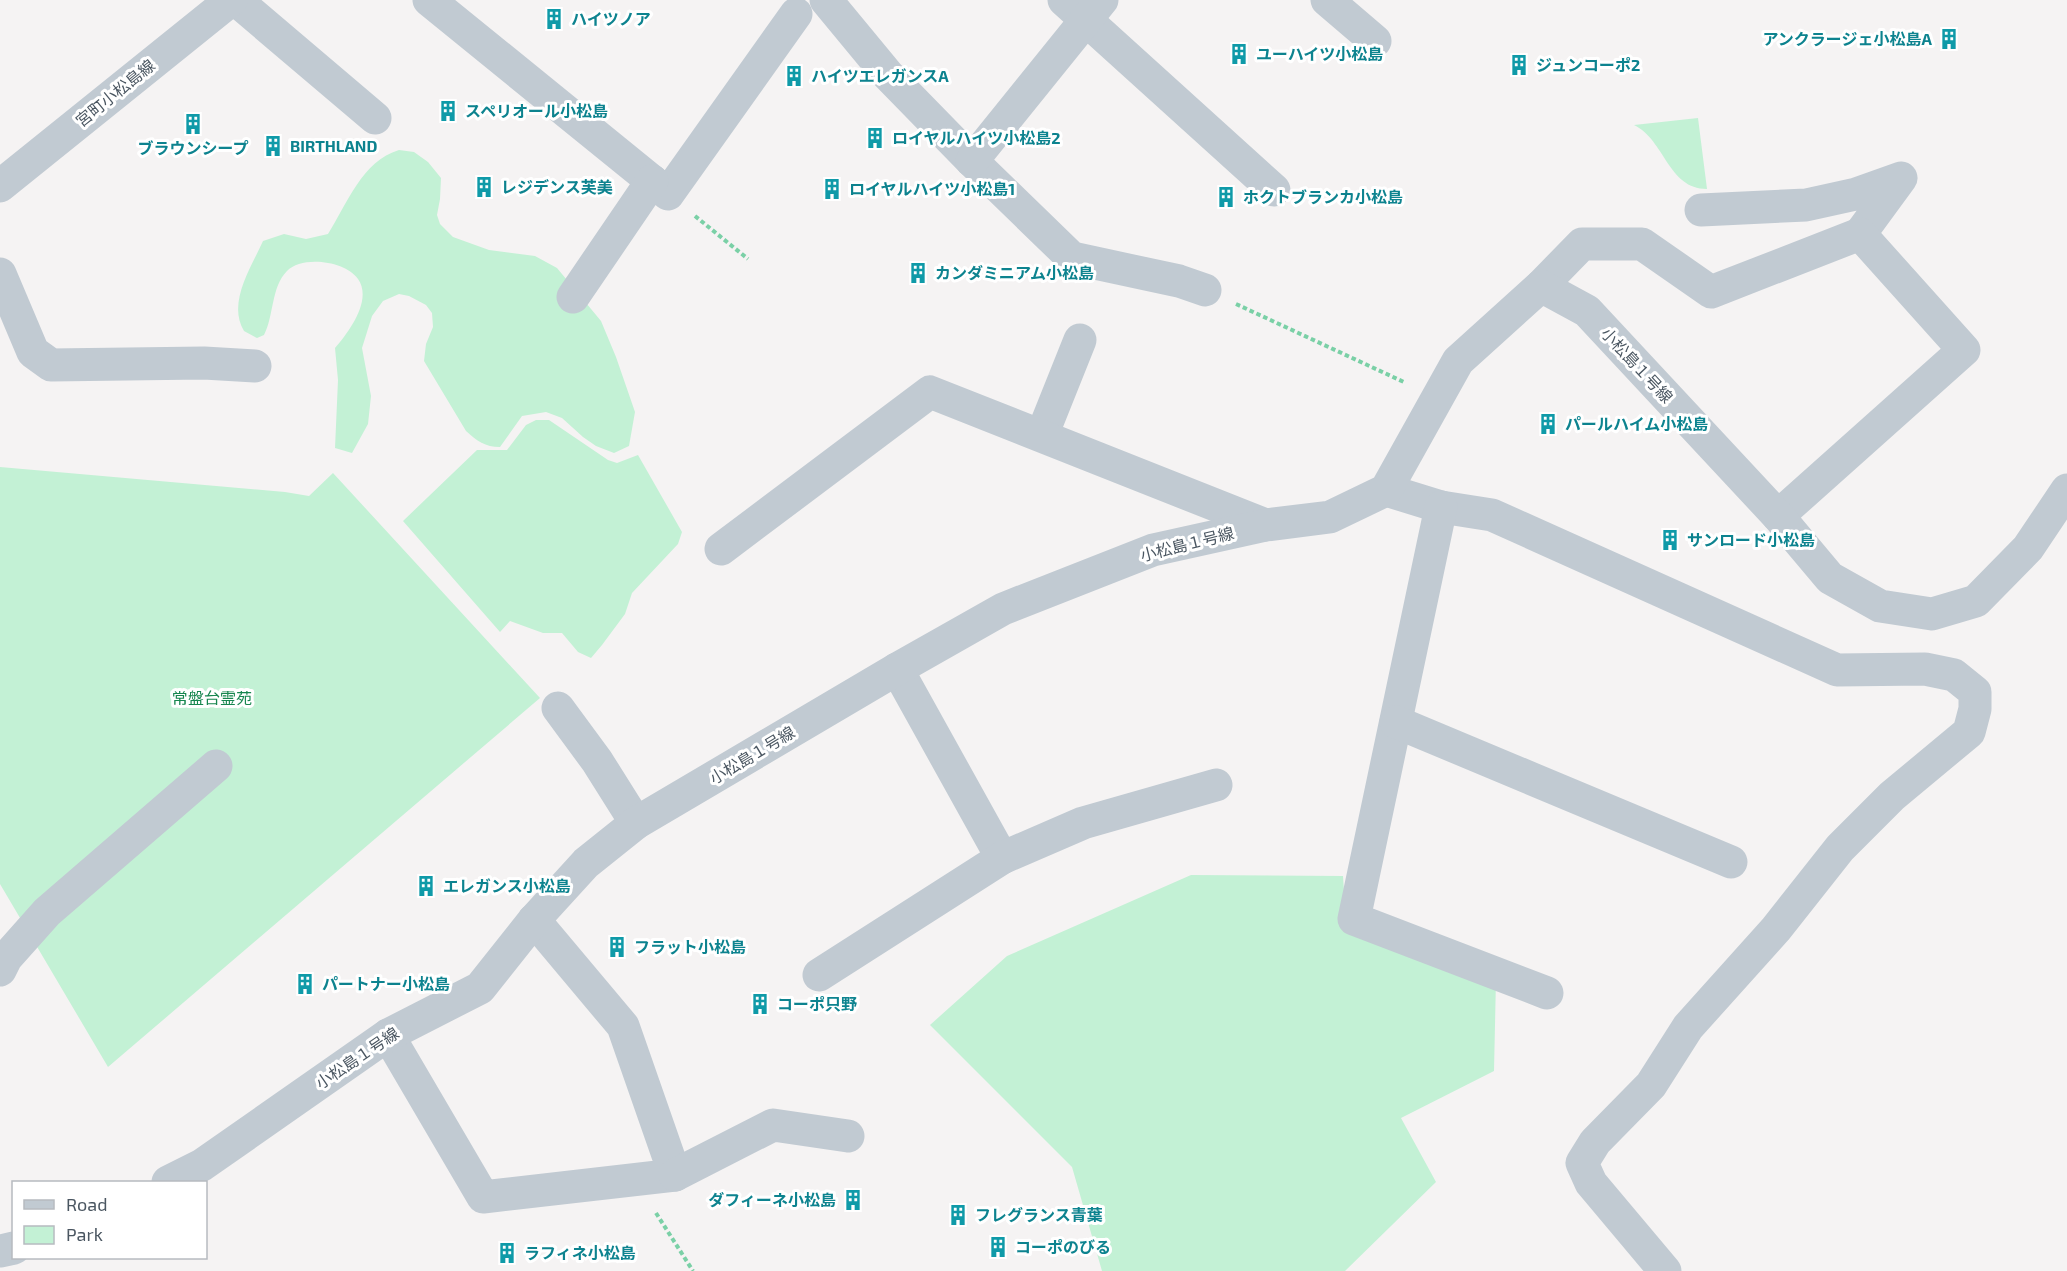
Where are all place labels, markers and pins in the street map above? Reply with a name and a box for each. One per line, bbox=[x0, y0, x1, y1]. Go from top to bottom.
building icon: ハイツノア bbox=[542, 7, 566, 31]
place label: ハイツノア bbox=[571, 9, 651, 28]
building icon: アンクラージェ小松島A bbox=[1937, 27, 1961, 51]
place label: アンクラージェ小松島A bbox=[1763, 29, 1933, 48]
building icon: ユーハイツ小松島 bbox=[1227, 42, 1251, 66]
place label: ユーハイツ小松島 bbox=[1256, 44, 1383, 63]
building icon: ジュンコーポ2 bbox=[1507, 53, 1531, 77]
place label: ジュンコーポ2 bbox=[1536, 55, 1640, 74]
building icon: ハイツエレガンスA bbox=[782, 64, 806, 88]
place label: ハイツエレガンスA bbox=[811, 66, 949, 85]
building icon: スペリオール小松島 bbox=[436, 99, 460, 123]
place label: スペリオール小松島 bbox=[465, 101, 608, 120]
building icon: ブラウンシープ bbox=[181, 112, 205, 136]
building icon: ロイヤルハイツ小松島2 bbox=[863, 126, 887, 150]
place label: ロイヤルハイツ小松島2 bbox=[892, 128, 1061, 147]
building icon: BIRTHLAND bbox=[261, 134, 285, 158]
place label: BIRTHLAND bbox=[290, 136, 377, 155]
place label: ブラウンシープ bbox=[137, 138, 249, 157]
building icon: レジデンス芙美 bbox=[472, 175, 496, 199]
place label: レジデンス芙美 bbox=[501, 177, 613, 196]
building icon: ロイヤルハイツ小松島1 bbox=[820, 177, 844, 201]
place label: ロイヤルハイツ小松島1 bbox=[849, 179, 1015, 198]
building icon: ホクトブランカ小松島 bbox=[1214, 185, 1238, 209]
place label: ホクトブランカ小松島 bbox=[1243, 187, 1403, 206]
building icon: カンダミニアム小松島 bbox=[906, 261, 930, 285]
place label: カンダミニアム小松島 bbox=[935, 263, 1094, 282]
building icon: パールハイム小松島 bbox=[1536, 412, 1560, 436]
place label: パールハイム小松島 bbox=[1565, 414, 1708, 433]
building icon: サンロード小松島 bbox=[1658, 528, 1682, 552]
place label: サンロード小松島 bbox=[1687, 530, 1815, 549]
building icon: エレガンス小松島 bbox=[414, 874, 438, 898]
place label: エレガンス小松島 bbox=[443, 876, 571, 895]
building icon: フラット小松島 bbox=[605, 935, 629, 959]
place label: フラット小松島 bbox=[634, 937, 746, 956]
building icon: パートナー小松島 bbox=[293, 972, 317, 996]
place label: パートナー小松島 bbox=[322, 974, 450, 993]
building icon: コーポ只野 bbox=[748, 992, 772, 1016]
place label: コーポ只野 bbox=[777, 994, 857, 1013]
building icon: ダフィーネ小松島 bbox=[841, 1188, 865, 1212]
place label: ダフィーネ小松島 bbox=[708, 1190, 836, 1209]
building icon: フレグランス青葉 bbox=[946, 1203, 970, 1227]
place label: フレグランス青葉 bbox=[975, 1205, 1103, 1224]
building icon: コーポのびる bbox=[986, 1235, 1010, 1259]
place label: コーポのびる bbox=[1015, 1237, 1111, 1256]
building icon: ラフィネ小松島 bbox=[495, 1241, 519, 1265]
place label: ラフィネ小松島 bbox=[524, 1243, 636, 1262]

